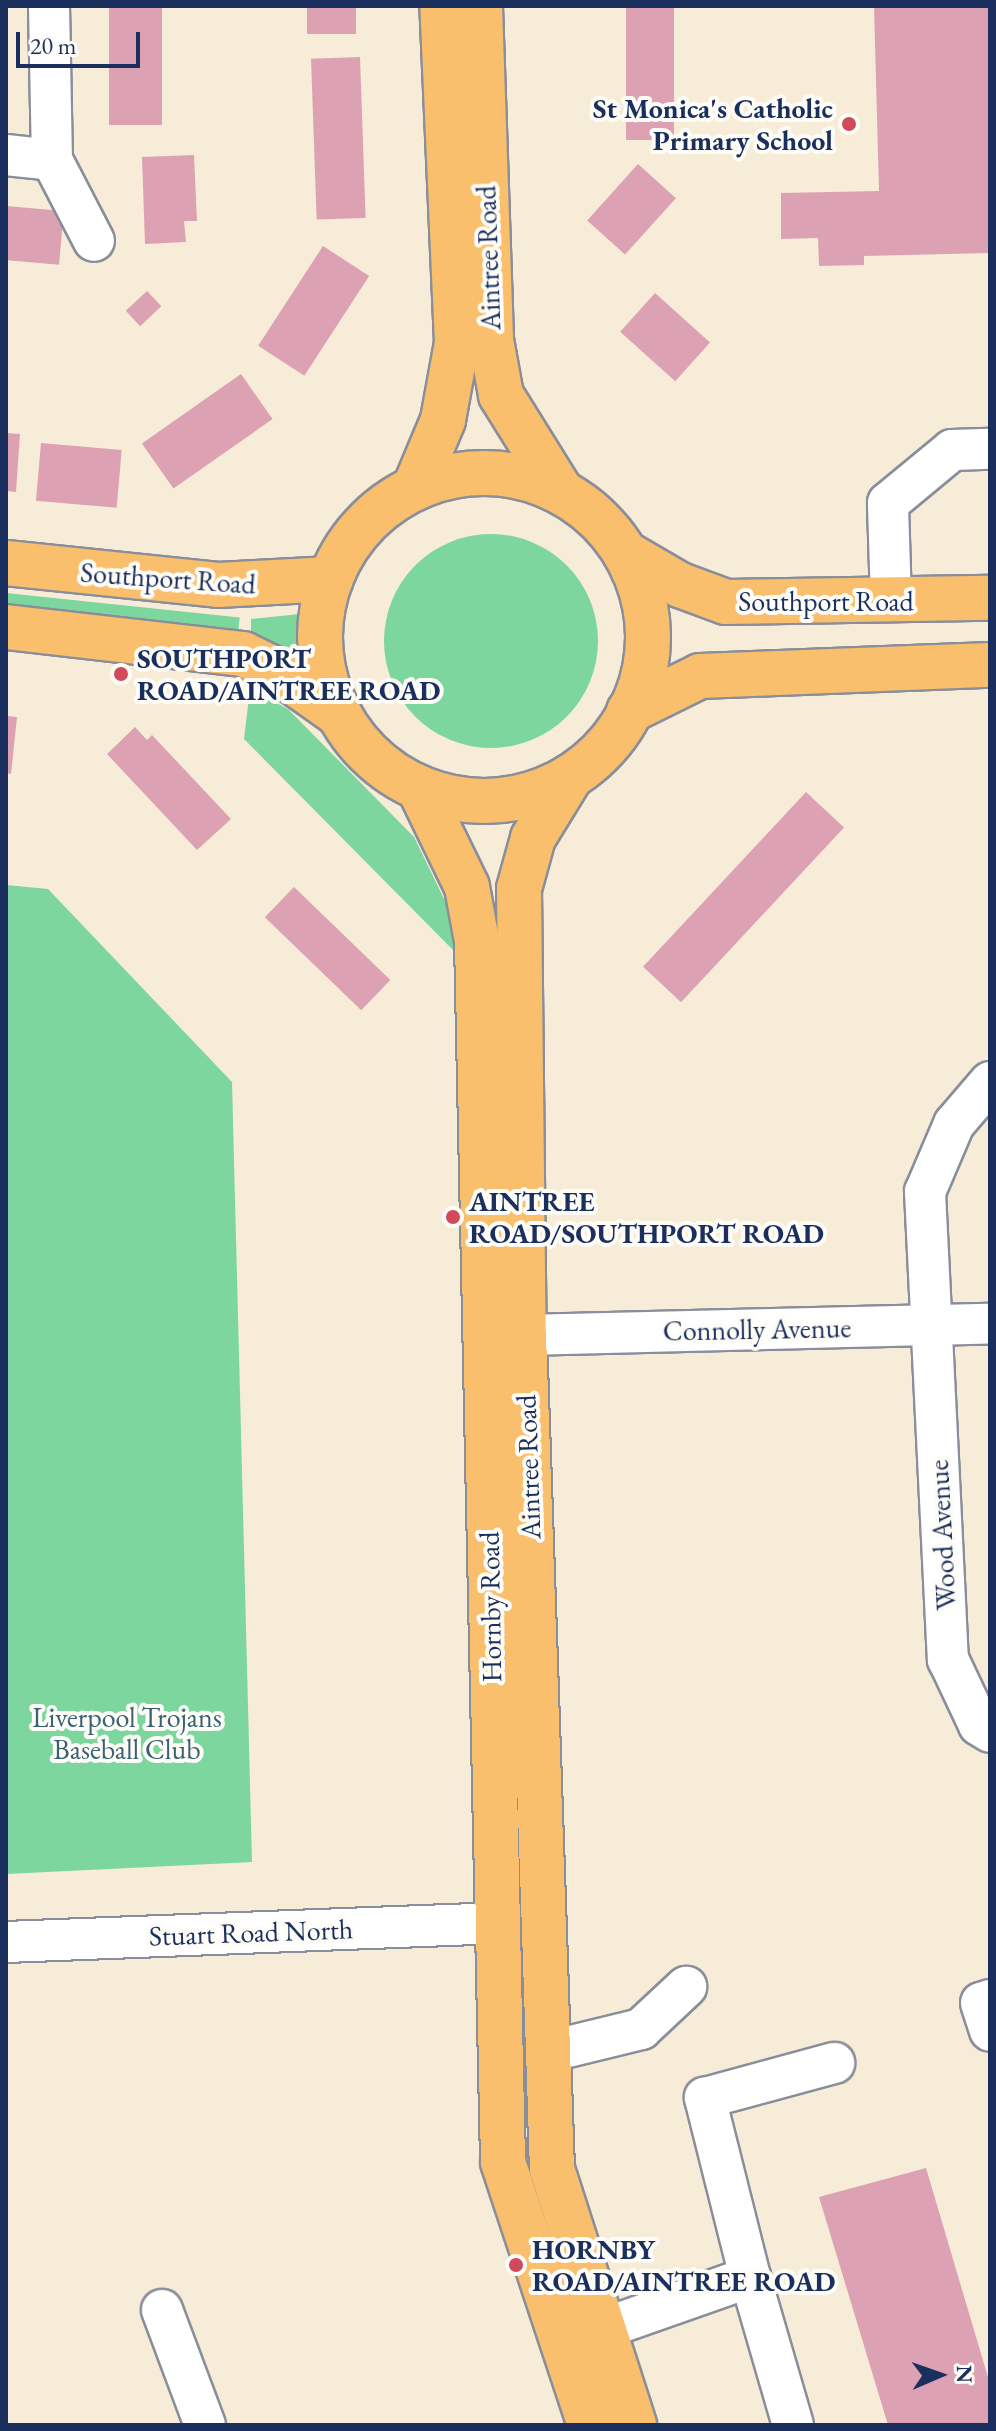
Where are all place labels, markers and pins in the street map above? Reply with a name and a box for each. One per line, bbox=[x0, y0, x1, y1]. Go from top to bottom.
place label: St Monica's Catholic Primary School bbox=[593, 91, 833, 157]
marker: St Monica's Catholic Primary School bbox=[840, 115, 858, 133]
place label: SOUTHPORT ROAD/AINTREE ROAD bbox=[137, 641, 440, 707]
marker: SOUTHPORT ROAD/AINTREE ROAD bbox=[112, 665, 130, 683]
place label: AINTREE ROAD/SOUTHPORT ROAD bbox=[469, 1184, 824, 1250]
marker: AINTREE ROAD/SOUTHPORT ROAD bbox=[444, 1208, 462, 1226]
place label: HORNBY ROAD/AINTREE ROAD bbox=[532, 2232, 835, 2298]
marker: HORNBY ROAD/AINTREE ROAD bbox=[507, 2256, 525, 2274]

